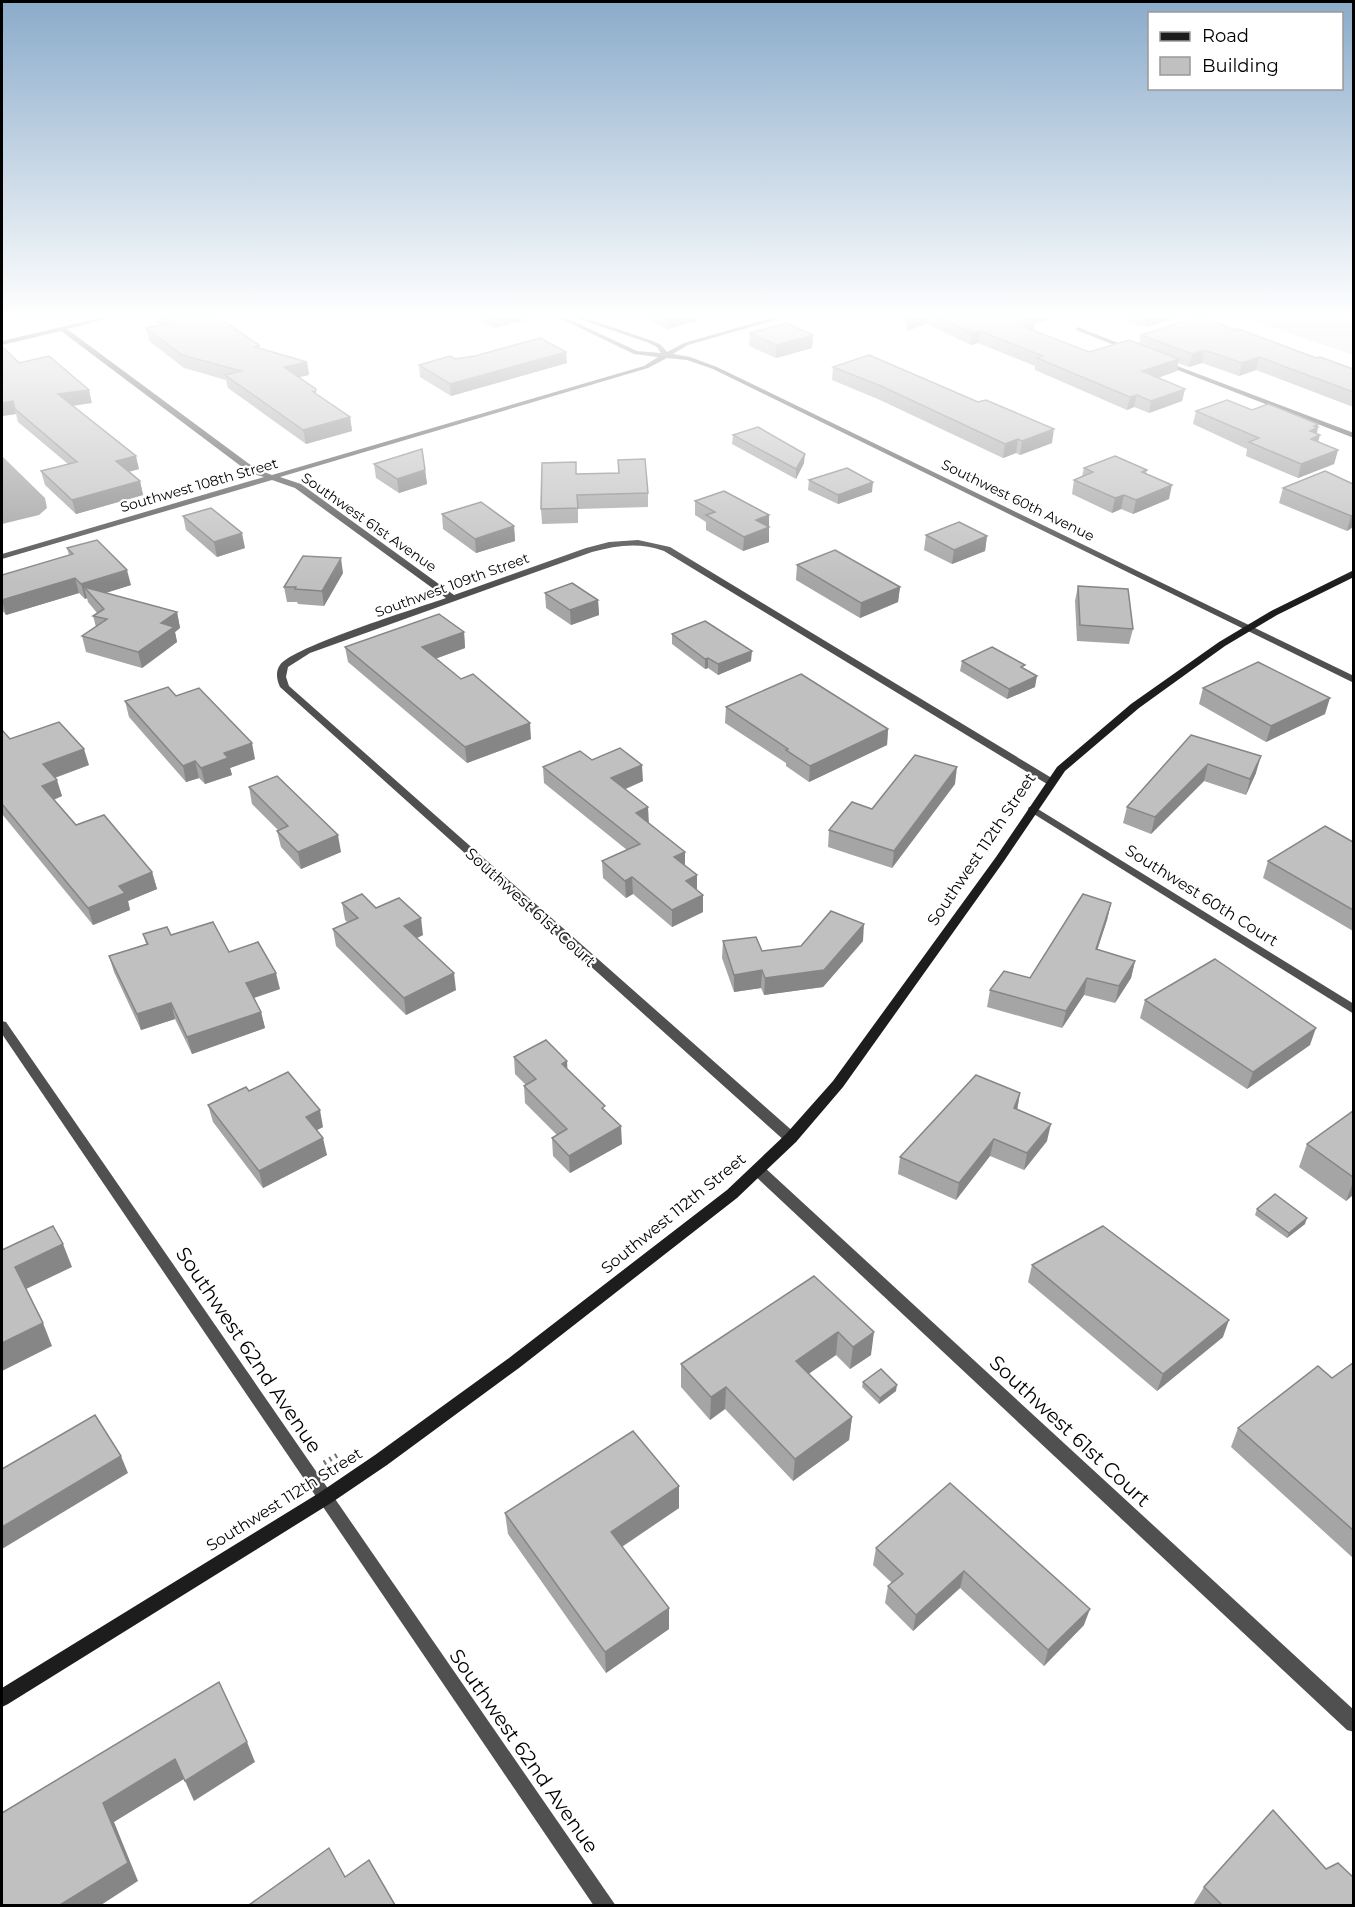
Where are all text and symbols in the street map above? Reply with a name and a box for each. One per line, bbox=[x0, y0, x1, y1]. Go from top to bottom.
legend bbox=[1148, 12, 1343, 90]
text: Road bbox=[1202, 25, 1249, 47]
text: Building bbox=[1202, 55, 1279, 77]
street label: Southwest 108th Street bbox=[118, 454, 280, 516]
street label: Southwest 60th Avenue bbox=[938, 455, 1098, 545]
street label: Southwest 61st Avenue bbox=[298, 468, 440, 576]
street label: Southwest 109th Street bbox=[372, 549, 532, 621]
street label: Southwest 112th Street bbox=[923, 769, 1040, 929]
street label: Southwest 60th Court bbox=[1122, 841, 1282, 951]
street label: Southwest 61st Court bbox=[462, 844, 600, 971]
street label: Southwest 112th Street bbox=[597, 1149, 750, 1277]
street label: Southwest 62nd Avenue bbox=[171, 1242, 327, 1458]
street label: Southwest 61st Court bbox=[985, 1350, 1155, 1512]
street label: Southwest 112th Street bbox=[203, 1443, 366, 1555]
street label: Southwest 62nd Avenue bbox=[444, 1644, 604, 1858]

